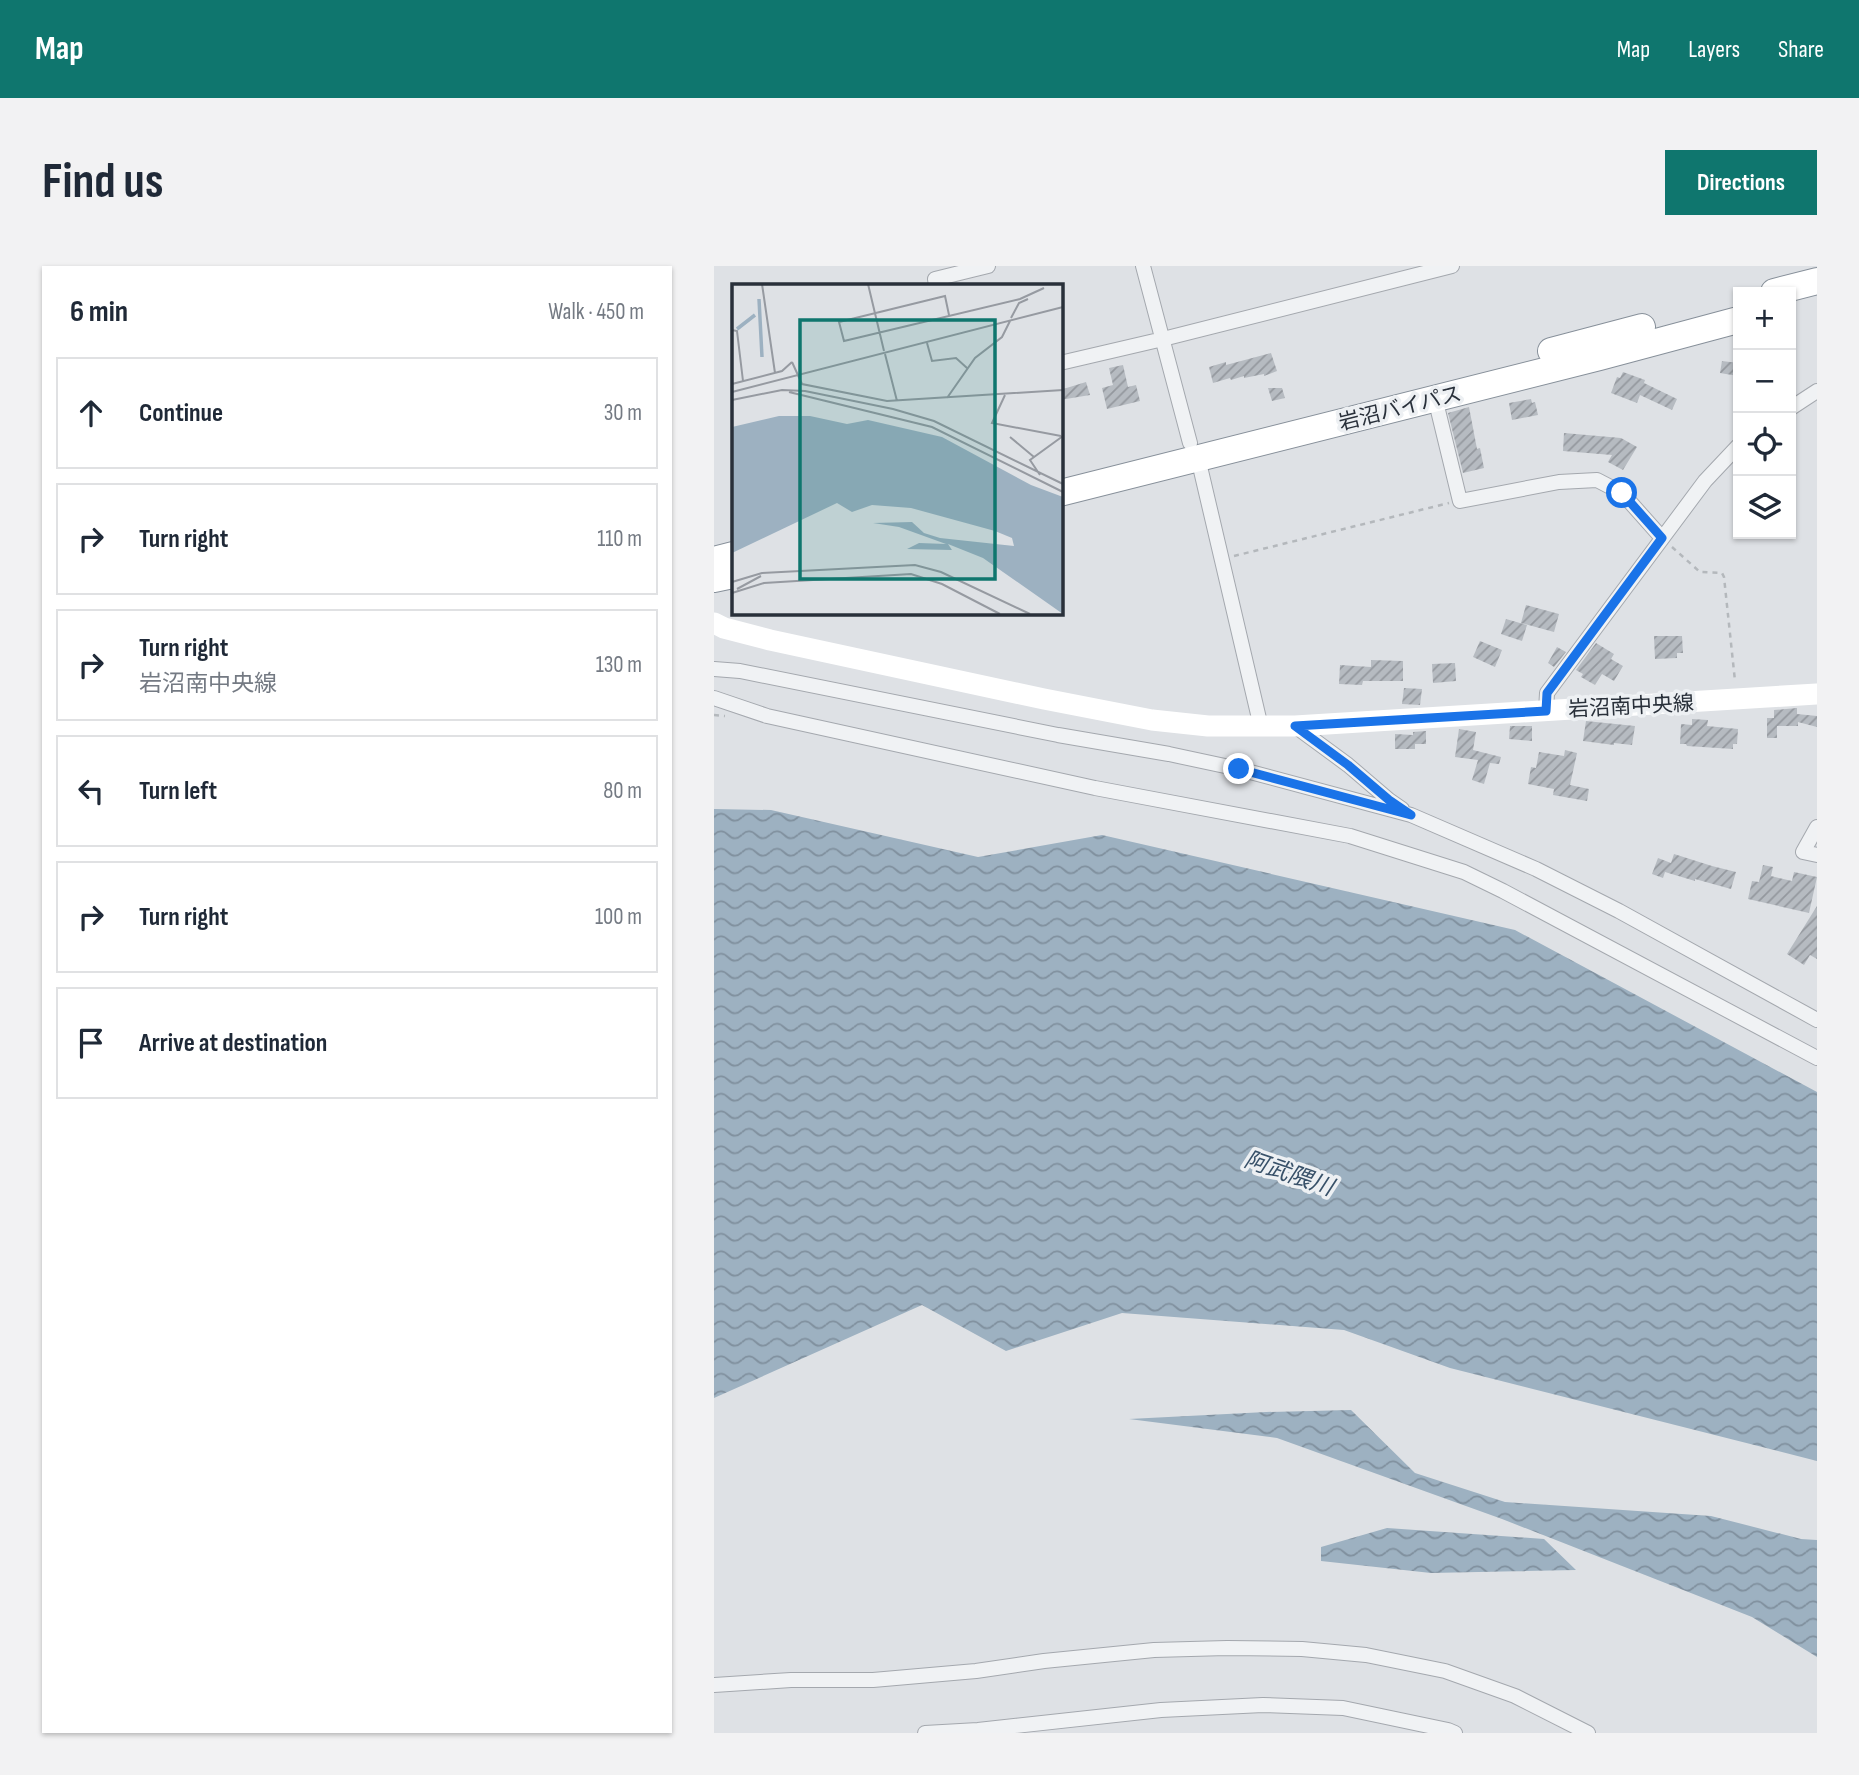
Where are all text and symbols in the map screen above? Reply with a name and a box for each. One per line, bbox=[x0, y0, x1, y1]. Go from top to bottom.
text: Map bbox=[35, 29, 84, 69]
text: Map bbox=[1617, 35, 1650, 64]
text: Layers bbox=[1688, 35, 1740, 64]
text: Share bbox=[1778, 35, 1824, 64]
button: Directions bbox=[1665, 150, 1817, 215]
text: Find us bbox=[42, 153, 164, 212]
inset map bbox=[732, 284, 1062, 614]
map controls bbox=[1733, 287, 1796, 539]
button: + bbox=[1733, 287, 1796, 350]
text: 6 min bbox=[70, 294, 128, 330]
text: Walk · 450 m bbox=[548, 298, 644, 326]
button: − bbox=[1733, 350, 1796, 413]
street label: 岩沼バイパス bbox=[1336, 381, 1464, 436]
icon: ahead bbox=[72, 394, 110, 432]
text: Continue bbox=[139, 398, 223, 429]
text: 30 m bbox=[604, 399, 642, 427]
button: locate bbox=[1733, 413, 1796, 476]
button: layers bbox=[1733, 476, 1796, 539]
route start bbox=[1606, 477, 1637, 508]
icon: right bbox=[72, 520, 110, 558]
text: Turn right bbox=[139, 524, 228, 555]
text: 110 m bbox=[597, 525, 642, 553]
text: Turn right bbox=[139, 633, 228, 664]
icon: right bbox=[72, 646, 110, 684]
text: 130 m bbox=[596, 651, 642, 679]
text: 岩沼南中央線 bbox=[139, 670, 277, 698]
street label: 岩沼南中央線 bbox=[1567, 691, 1695, 722]
route end bbox=[1223, 753, 1254, 784]
icon: left bbox=[72, 772, 110, 810]
text: Turn left bbox=[139, 776, 217, 807]
text: 80 m bbox=[603, 777, 642, 805]
icon: right bbox=[72, 898, 110, 936]
text: Turn right bbox=[139, 902, 228, 933]
text: 100 m bbox=[595, 903, 642, 931]
icon: arrive bbox=[72, 1024, 110, 1062]
text: Arrive at destination bbox=[139, 1028, 327, 1059]
water label: 阿武隈川 bbox=[1241, 1146, 1340, 1203]

